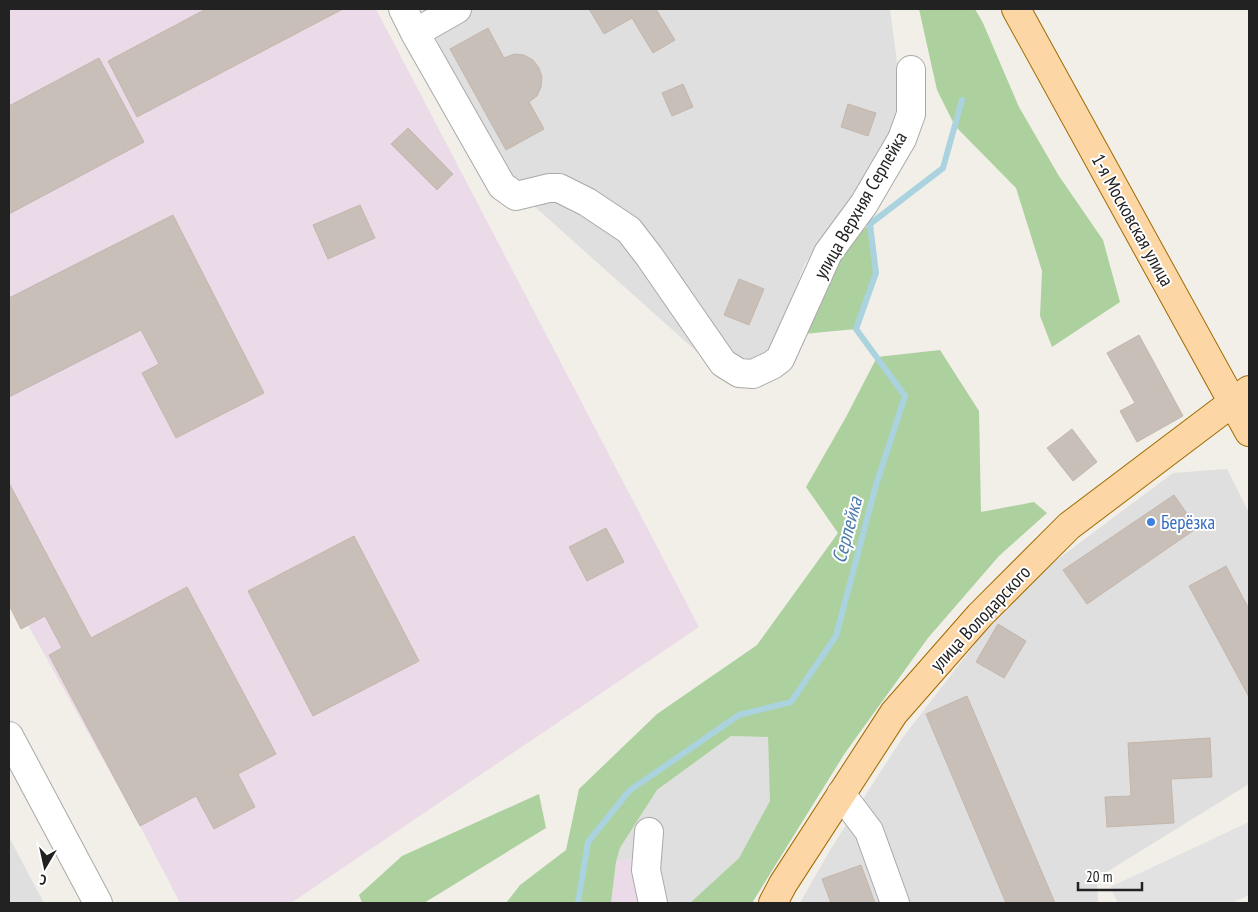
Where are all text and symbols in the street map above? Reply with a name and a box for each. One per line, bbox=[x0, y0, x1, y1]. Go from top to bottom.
street label: улица Верхняя Серпейка bbox=[808, 127, 912, 283]
street label: 1-я Московская улица bbox=[1087, 150, 1179, 290]
water label: Серпейка bbox=[826, 493, 868, 566]
place label: Берёзка bbox=[1161, 510, 1215, 534]
marker: Берёзка bbox=[1145, 516, 1157, 528]
street label: улица Володарского bbox=[925, 560, 1035, 676]
north arrow bbox=[20, 842, 70, 892]
scale bar bbox=[1078, 860, 1142, 892]
text: 20 m bbox=[1086, 867, 1112, 886]
text: С bbox=[38, 870, 48, 889]

